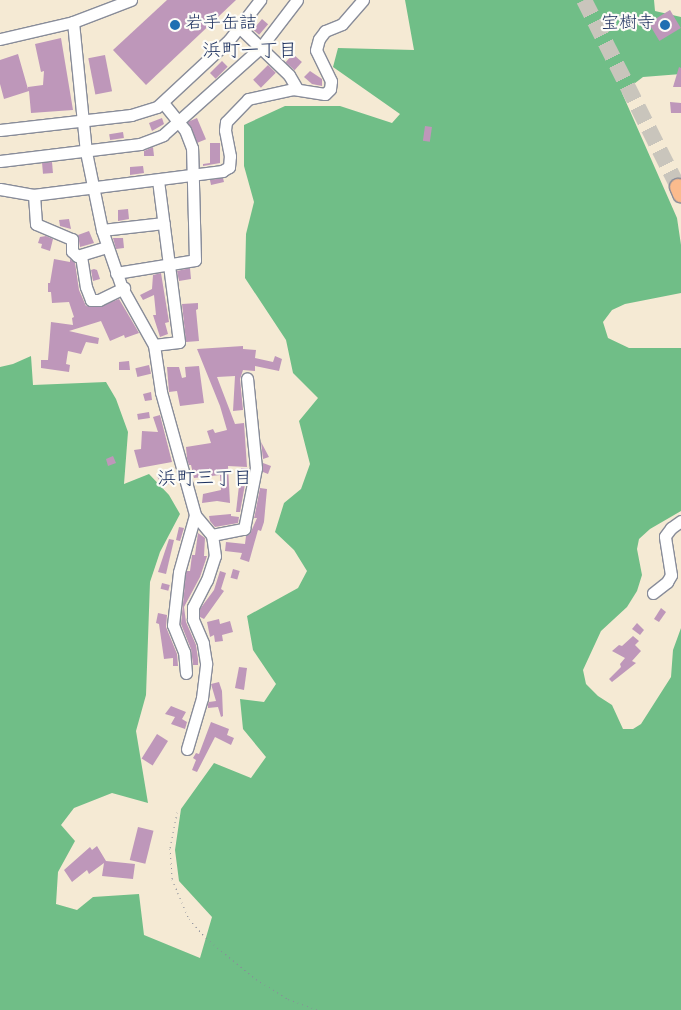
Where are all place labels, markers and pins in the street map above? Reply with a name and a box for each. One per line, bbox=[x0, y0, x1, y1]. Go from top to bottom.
place label: 岩手缶詰 bbox=[185, 14, 257, 36]
place label: 宝樹寺 bbox=[601, 14, 655, 36]
marker: 岩手缶詰 bbox=[169, 19, 181, 31]
marker: 宝樹寺 bbox=[659, 19, 671, 31]

